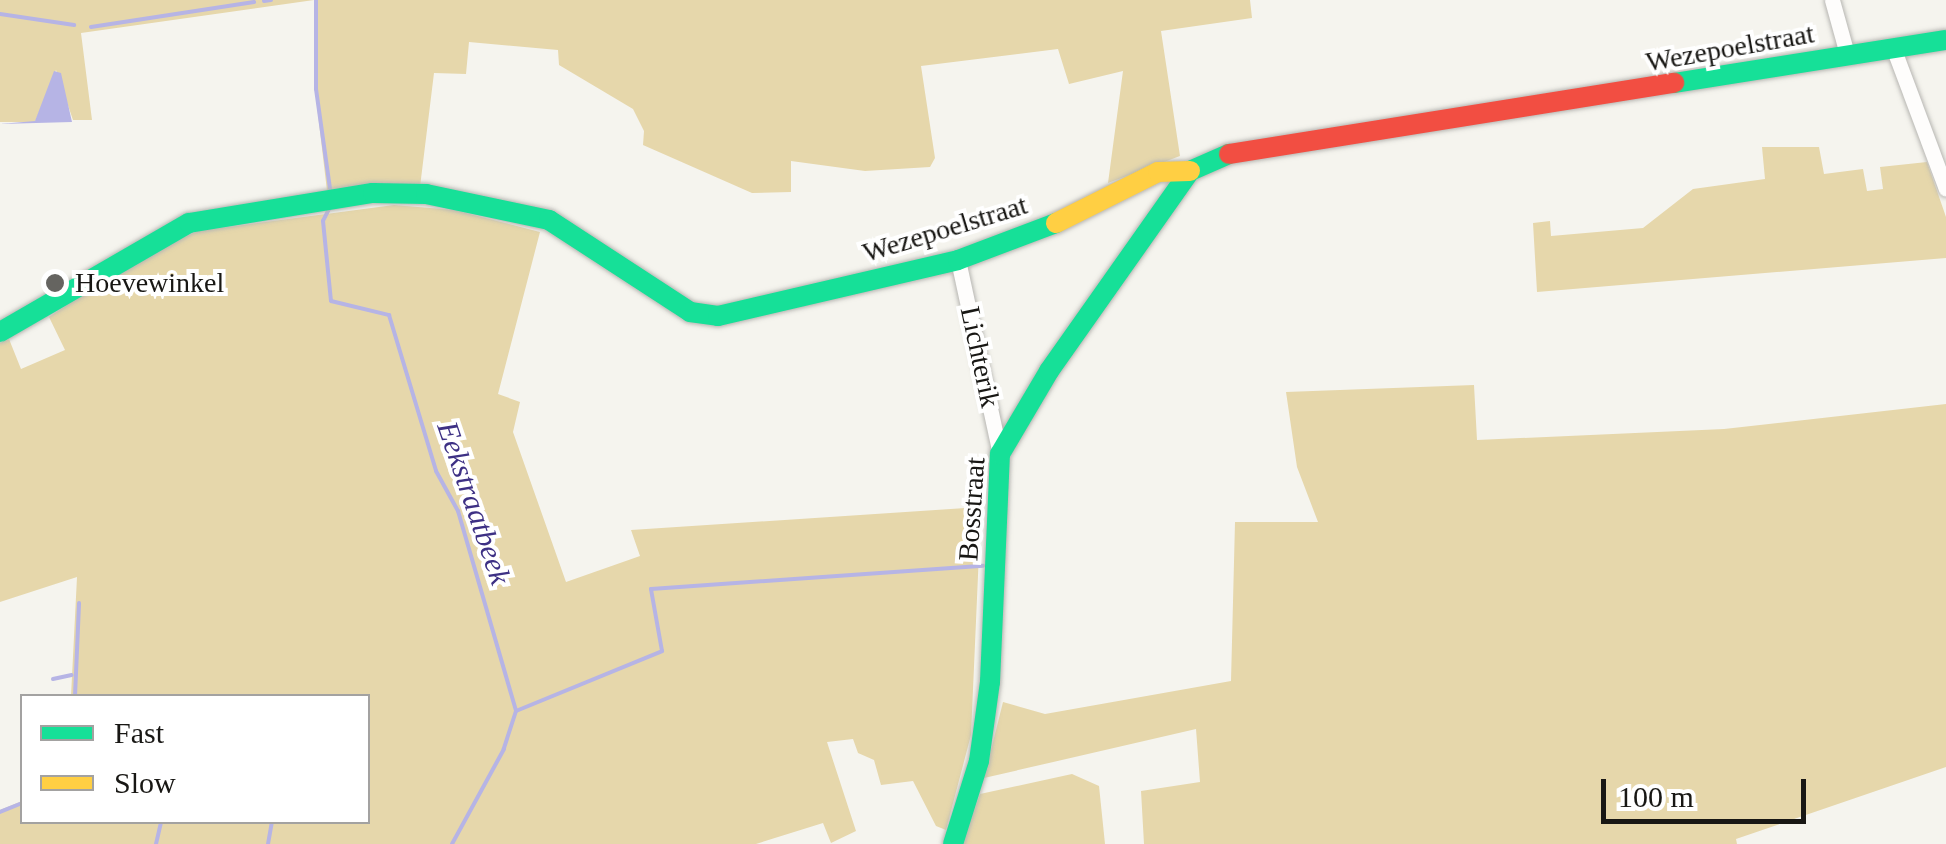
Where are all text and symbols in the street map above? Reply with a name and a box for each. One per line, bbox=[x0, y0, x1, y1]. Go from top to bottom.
street label: Wezepoelstraat bbox=[1643, 17, 1817, 79]
street label: Wezepoelstraat bbox=[859, 188, 1031, 270]
place label: Hoevewinkel bbox=[75, 266, 224, 300]
marker: Hoevewinkel bbox=[44, 272, 66, 294]
street label: Lichterik bbox=[953, 303, 1007, 411]
water label: Eekstraatbeek bbox=[429, 417, 519, 589]
street label: Bosstraat bbox=[952, 456, 992, 562]
legend bbox=[20, 694, 370, 824]
text: Fast bbox=[114, 716, 164, 749]
scale bar bbox=[1606, 759, 1811, 821]
text: Slow bbox=[114, 766, 176, 799]
text: 100 m bbox=[1618, 780, 1694, 813]

